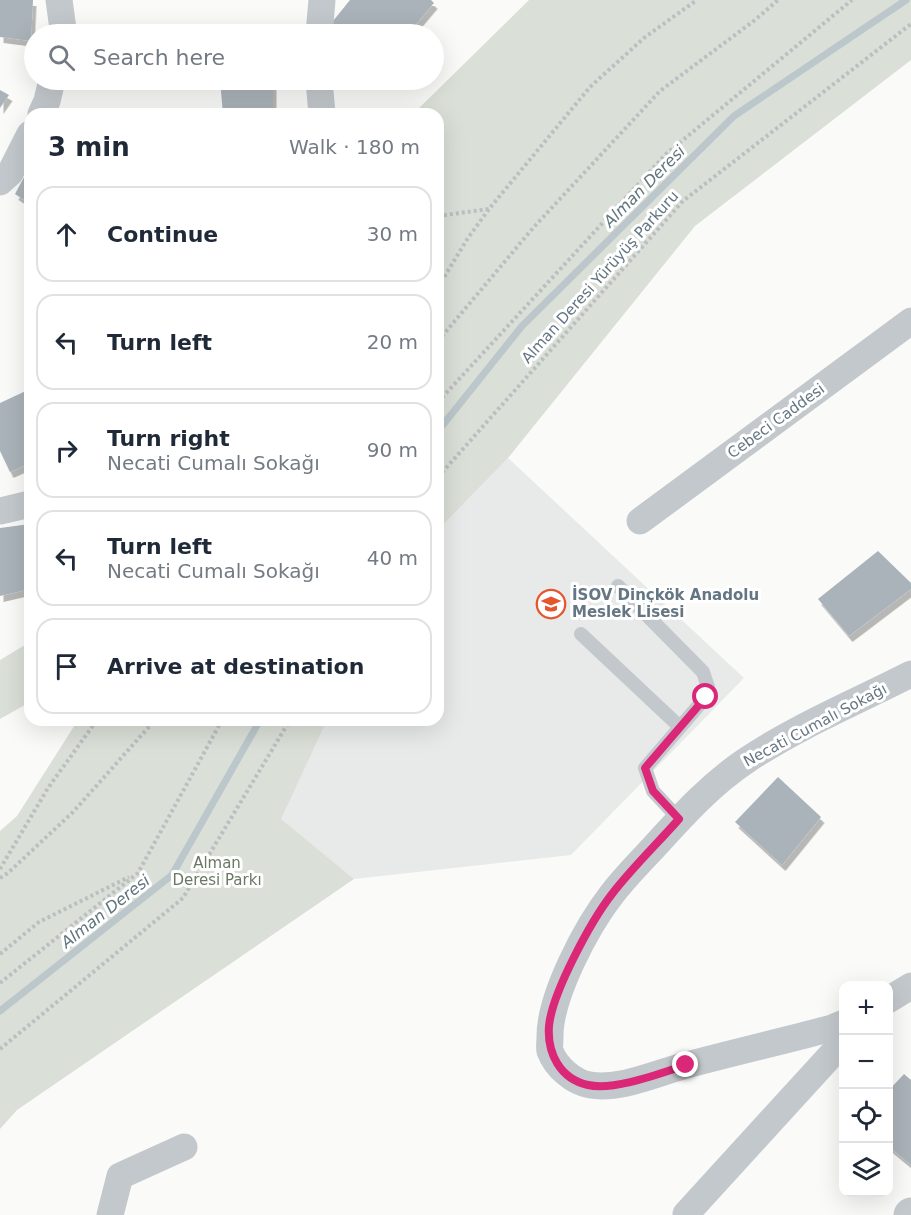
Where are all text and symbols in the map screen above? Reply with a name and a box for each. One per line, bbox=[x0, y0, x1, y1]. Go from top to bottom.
search box bbox=[24, 24, 444, 90]
icon: search bbox=[45, 41, 78, 74]
text: Search here bbox=[93, 45, 225, 70]
text: 3 min bbox=[48, 132, 130, 162]
text: Walk · 180 m bbox=[289, 135, 420, 159]
water label: Alman Deresi bbox=[599, 141, 689, 232]
street label: Alman Deresi Yürüyüş Parkuru bbox=[518, 187, 682, 367]
icon: ahead bbox=[50, 218, 83, 251]
text: Continue bbox=[107, 222, 218, 247]
text: 30 m bbox=[367, 222, 418, 246]
icon: left bbox=[50, 326, 83, 359]
text: Turn left bbox=[107, 330, 212, 355]
text: 20 m bbox=[367, 330, 418, 354]
street label: Cebeci Caddesi bbox=[724, 380, 828, 462]
text: Turn right bbox=[107, 426, 230, 451]
icon: right bbox=[50, 434, 83, 467]
text: 90 m bbox=[367, 438, 418, 462]
text: Necati Cumalı Sokağı bbox=[107, 451, 320, 475]
text: Turn left bbox=[107, 534, 212, 559]
icon: left bbox=[50, 542, 83, 575]
text: 40 m bbox=[367, 546, 418, 570]
text: Necati Cumalı Sokağı bbox=[107, 559, 320, 583]
place label: İSOV Dinçkök Anadolu Meslek Lisesi bbox=[572, 585, 759, 621]
school or university icon: İSOV Dinçkök Anadolu Meslek Lisesi bbox=[535, 588, 567, 620]
icon: arrive bbox=[50, 650, 83, 683]
text: Arrive at destination bbox=[107, 654, 364, 679]
street label: Necati Cumalı Sokağı bbox=[740, 680, 890, 770]
route start bbox=[692, 683, 718, 709]
park label: Alman Deresi Parkı bbox=[172, 854, 262, 889]
water label: Alman Deresi bbox=[56, 871, 154, 953]
map controls bbox=[839, 981, 893, 1197]
button: + bbox=[839, 981, 893, 1035]
button: − bbox=[839, 1035, 893, 1089]
route end bbox=[672, 1051, 698, 1077]
button: locate bbox=[839, 1089, 893, 1143]
button: layers bbox=[839, 1143, 893, 1197]

